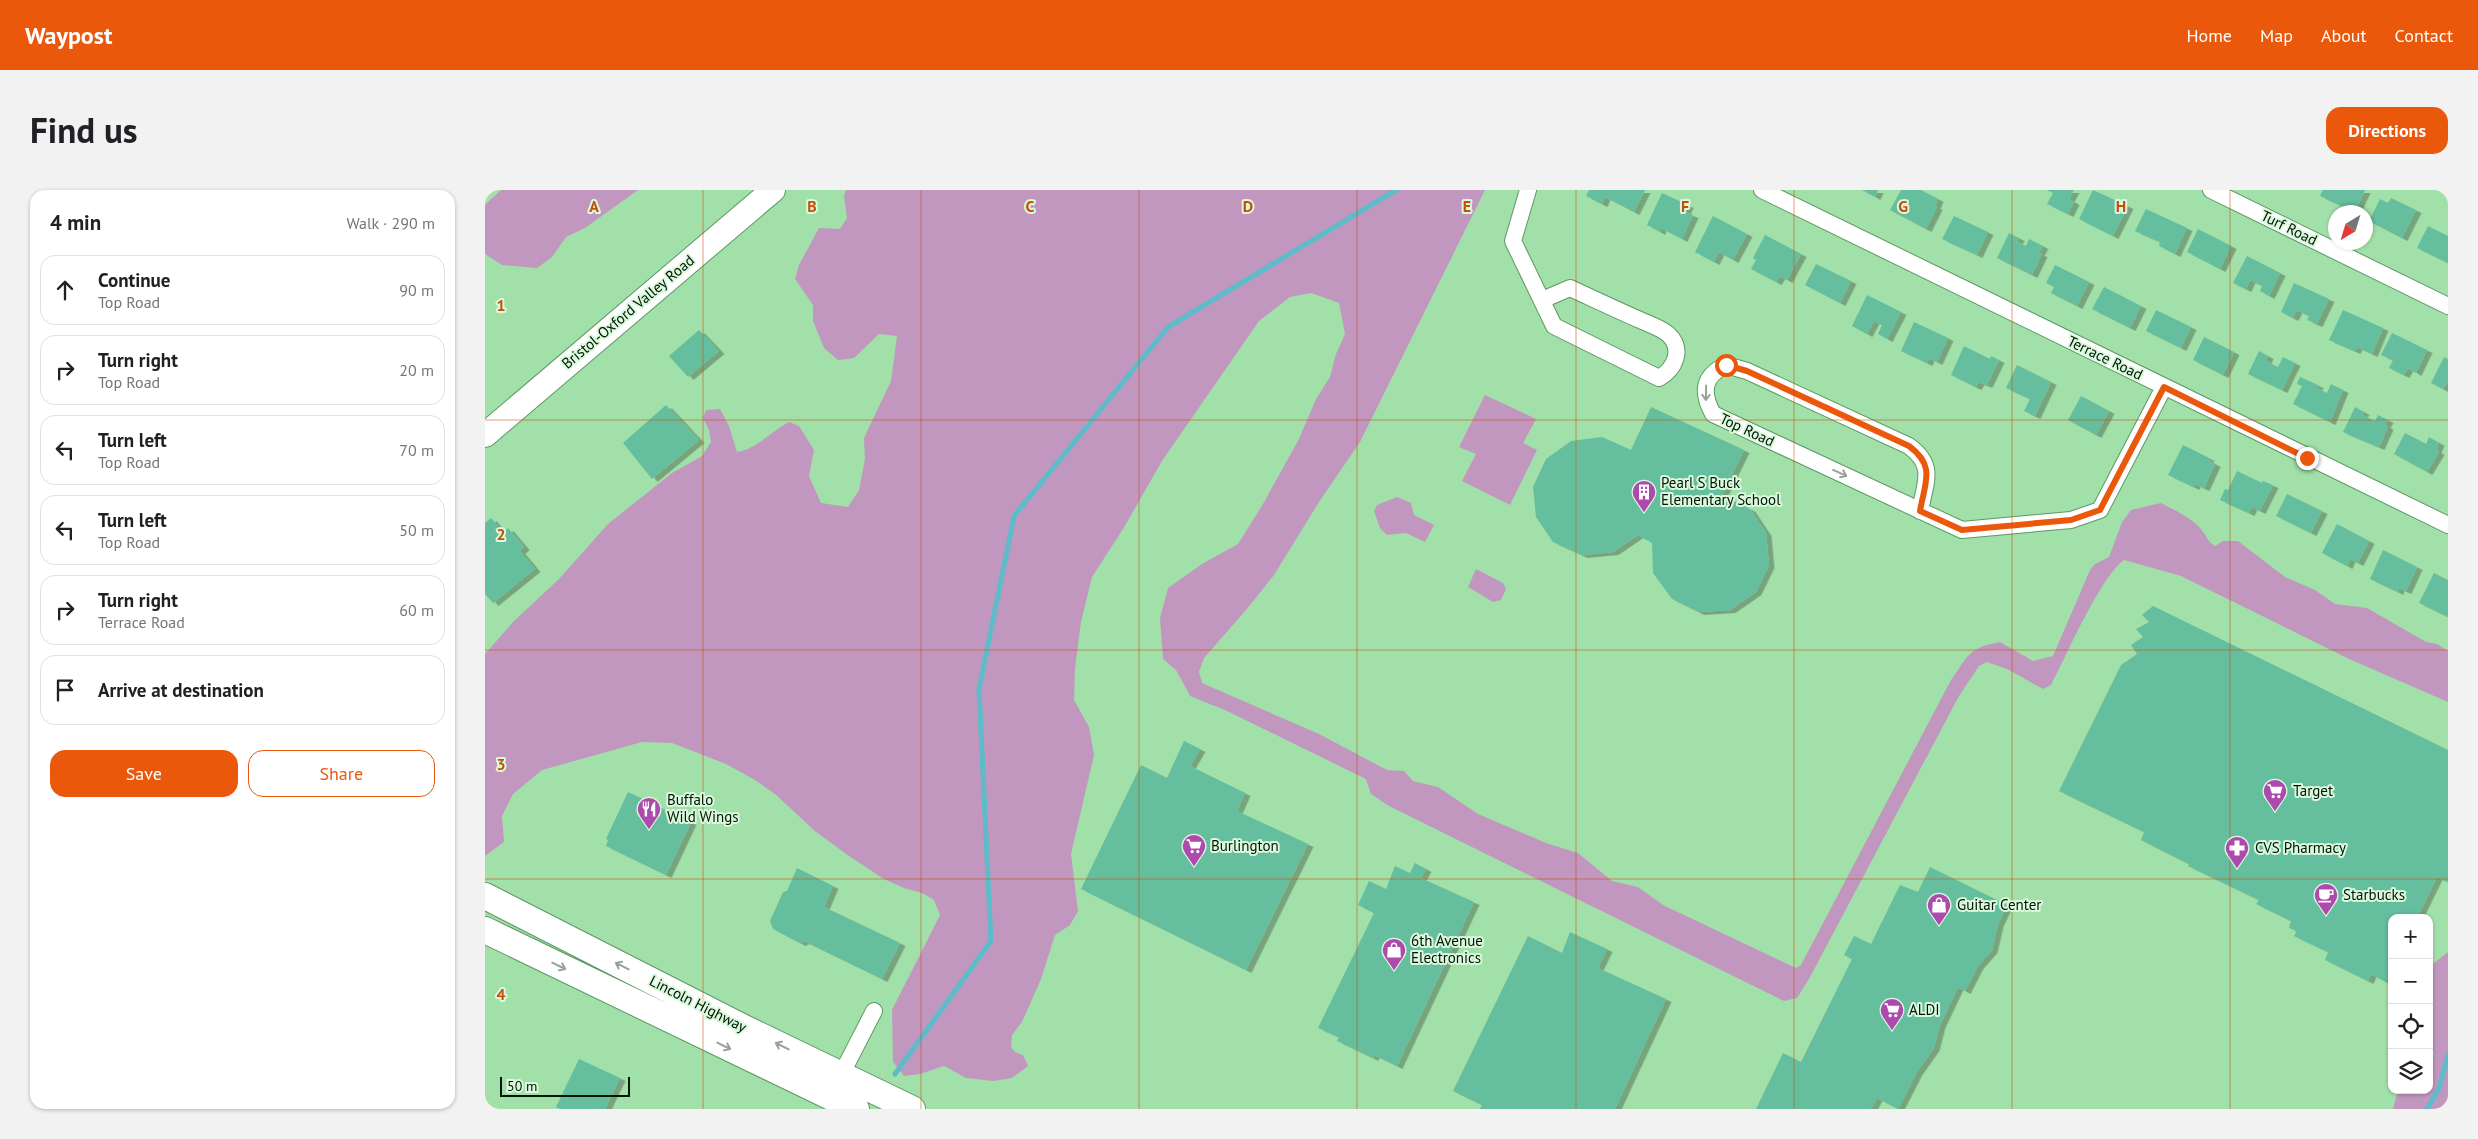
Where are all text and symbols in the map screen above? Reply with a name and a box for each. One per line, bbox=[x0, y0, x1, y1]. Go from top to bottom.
text: Waypost bbox=[25, 20, 112, 51]
text: Home bbox=[2186, 24, 2232, 47]
text: Map bbox=[2260, 24, 2293, 47]
text: About bbox=[2321, 24, 2367, 47]
text: Contact bbox=[2395, 24, 2453, 47]
text: Find us bbox=[30, 107, 138, 153]
button: Directions bbox=[2326, 107, 2448, 154]
text: A bbox=[589, 196, 599, 216]
text: B bbox=[807, 196, 817, 216]
text: C bbox=[1026, 196, 1035, 216]
text: D bbox=[1243, 196, 1253, 216]
text: E bbox=[1463, 196, 1471, 216]
text: F bbox=[1681, 196, 1689, 216]
text: G bbox=[1898, 196, 1908, 216]
text: H bbox=[2116, 196, 2126, 216]
north arrow bbox=[2328, 205, 2373, 250]
street label: Turf Road bbox=[2258, 206, 2321, 249]
text: 4 min bbox=[50, 209, 101, 236]
text: Walk · 290 m bbox=[346, 213, 435, 233]
street label: Bristol-Oxford Valley Road bbox=[557, 251, 698, 373]
text: Continue bbox=[98, 268, 170, 292]
icon: ahead bbox=[51, 276, 79, 304]
text: 90 m bbox=[399, 280, 434, 300]
text: Top Road bbox=[98, 292, 160, 312]
text: 1 bbox=[496, 295, 506, 315]
street label: Terrace Road bbox=[2064, 331, 2146, 384]
text: Turn right bbox=[98, 348, 178, 372]
route start bbox=[1715, 354, 1738, 377]
icon: right bbox=[51, 356, 79, 384]
text: 20 m bbox=[399, 360, 434, 380]
text: Top Road bbox=[98, 372, 160, 392]
one-way arrow bbox=[1702, 385, 1711, 401]
street label: Top Road bbox=[1717, 409, 1778, 450]
text: Turn left bbox=[98, 428, 167, 452]
icon: left bbox=[51, 436, 79, 464]
text: 70 m bbox=[399, 440, 434, 460]
route end bbox=[2296, 447, 2319, 470]
text: Top Road bbox=[98, 452, 160, 472]
one-way arrow bbox=[1832, 469, 1847, 478]
place label: Pearl S Buck Elementary School bbox=[1661, 473, 1781, 509]
building icon: Pearl S Buck Elementary School bbox=[1631, 479, 1657, 513]
text: Turn left bbox=[98, 508, 167, 532]
icon: left bbox=[51, 516, 79, 544]
text: 50 m bbox=[399, 520, 434, 540]
text: 2 bbox=[496, 524, 506, 544]
text: Top Road bbox=[98, 532, 160, 552]
text: Turn right bbox=[98, 588, 178, 612]
icon: right bbox=[51, 596, 79, 624]
text: 60 m bbox=[399, 600, 434, 620]
text: Terrace Road bbox=[98, 612, 185, 632]
icon: arrive bbox=[51, 676, 79, 704]
text: Arrive at destination bbox=[98, 678, 264, 702]
button: Save bbox=[50, 750, 238, 797]
button: Share bbox=[248, 750, 435, 797]
text: 3 bbox=[496, 754, 506, 774]
supermarket icon: Target bbox=[2262, 778, 2288, 812]
place label: Target bbox=[2293, 781, 2333, 800]
place label: Buffalo Wild Wings bbox=[667, 790, 739, 826]
restaurant icon: Buffalo Wild Wings bbox=[636, 796, 662, 830]
supermarket icon: Burlington bbox=[1181, 833, 1207, 867]
pharmacy icon: CVS Pharmacy bbox=[2224, 835, 2250, 869]
place label: Burlington bbox=[1211, 836, 1279, 855]
place label: CVS Pharmacy bbox=[2255, 838, 2346, 857]
cafe icon: Starbucks bbox=[2313, 882, 2339, 916]
place label: Starbucks bbox=[2343, 885, 2405, 904]
shop icon: Guitar Center bbox=[1926, 892, 1952, 926]
place label: Guitar Center bbox=[1957, 895, 2041, 914]
map controls bbox=[2388, 914, 2433, 1094]
button: + bbox=[2388, 914, 2433, 959]
place label: 6th Avenue Electronics bbox=[1411, 931, 1483, 967]
shop icon: 6th Avenue Electronics bbox=[1381, 937, 1407, 971]
button: − bbox=[2388, 959, 2433, 1004]
one-way arrow bbox=[615, 961, 630, 970]
one-way arrow bbox=[551, 962, 566, 971]
street label: Lincoln Highway bbox=[646, 971, 750, 1036]
text: 4 bbox=[496, 984, 506, 1004]
supermarket icon: ALDI bbox=[1879, 997, 1905, 1031]
place label: ALDI bbox=[1909, 1000, 1940, 1019]
button: locate bbox=[2388, 1004, 2433, 1049]
one-way arrow bbox=[717, 1041, 732, 1051]
one-way arrow bbox=[775, 1041, 790, 1050]
button: layers bbox=[2388, 1049, 2433, 1094]
scale bar bbox=[500, 1074, 630, 1097]
text: 50 m bbox=[507, 1077, 537, 1095]

